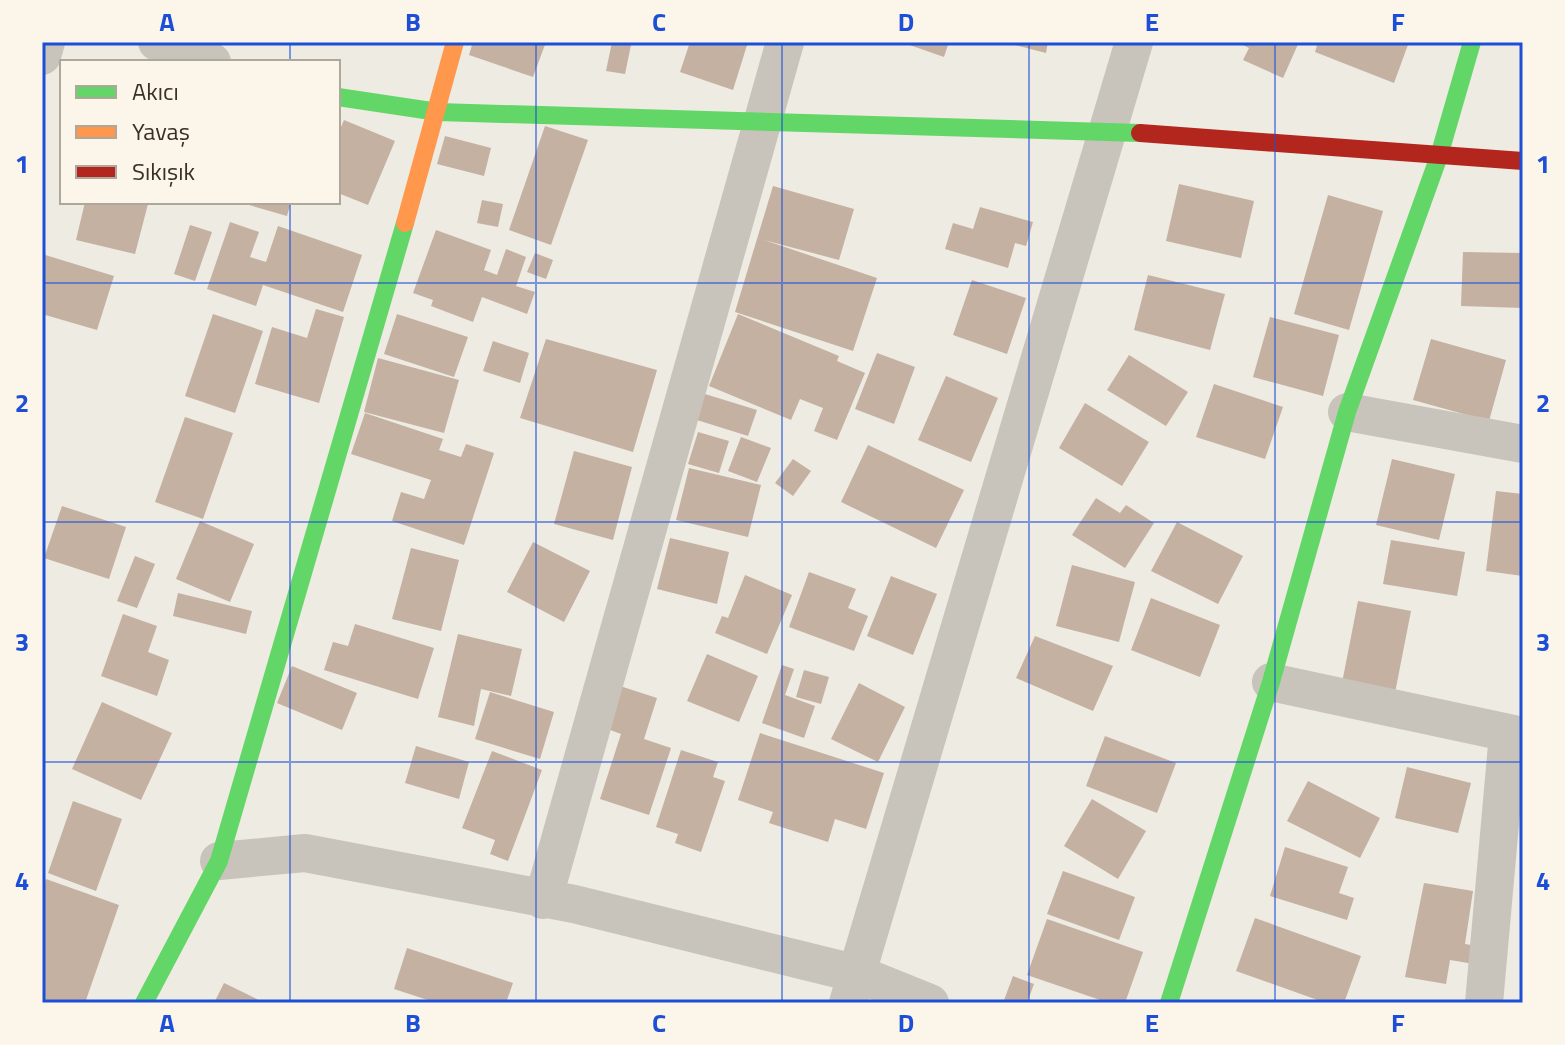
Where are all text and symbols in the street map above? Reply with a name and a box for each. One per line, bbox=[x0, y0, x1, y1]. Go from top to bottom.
text: A bbox=[159, 2, 175, 41]
text: B bbox=[405, 2, 421, 41]
text: C bbox=[652, 2, 666, 41]
text: D bbox=[898, 2, 914, 41]
text: E bbox=[1145, 2, 1159, 41]
text: F bbox=[1391, 2, 1405, 41]
legend bbox=[60, 60, 340, 204]
text: Akıcı bbox=[132, 73, 179, 109]
text: Yavaş bbox=[132, 113, 190, 149]
text: 1 bbox=[15, 144, 29, 183]
text: 1 bbox=[1536, 144, 1550, 183]
text: Sıkışık bbox=[132, 153, 195, 189]
text: 2 bbox=[15, 383, 29, 422]
text: 2 bbox=[1536, 383, 1550, 422]
text: 3 bbox=[15, 622, 29, 661]
text: 3 bbox=[1536, 622, 1550, 661]
text: 4 bbox=[15, 861, 29, 900]
text: 4 bbox=[1536, 861, 1550, 900]
text: A bbox=[159, 1003, 175, 1042]
text: B bbox=[405, 1003, 421, 1042]
text: C bbox=[652, 1003, 666, 1042]
text: D bbox=[898, 1003, 914, 1042]
text: E bbox=[1145, 1003, 1159, 1042]
text: F bbox=[1391, 1003, 1405, 1042]

